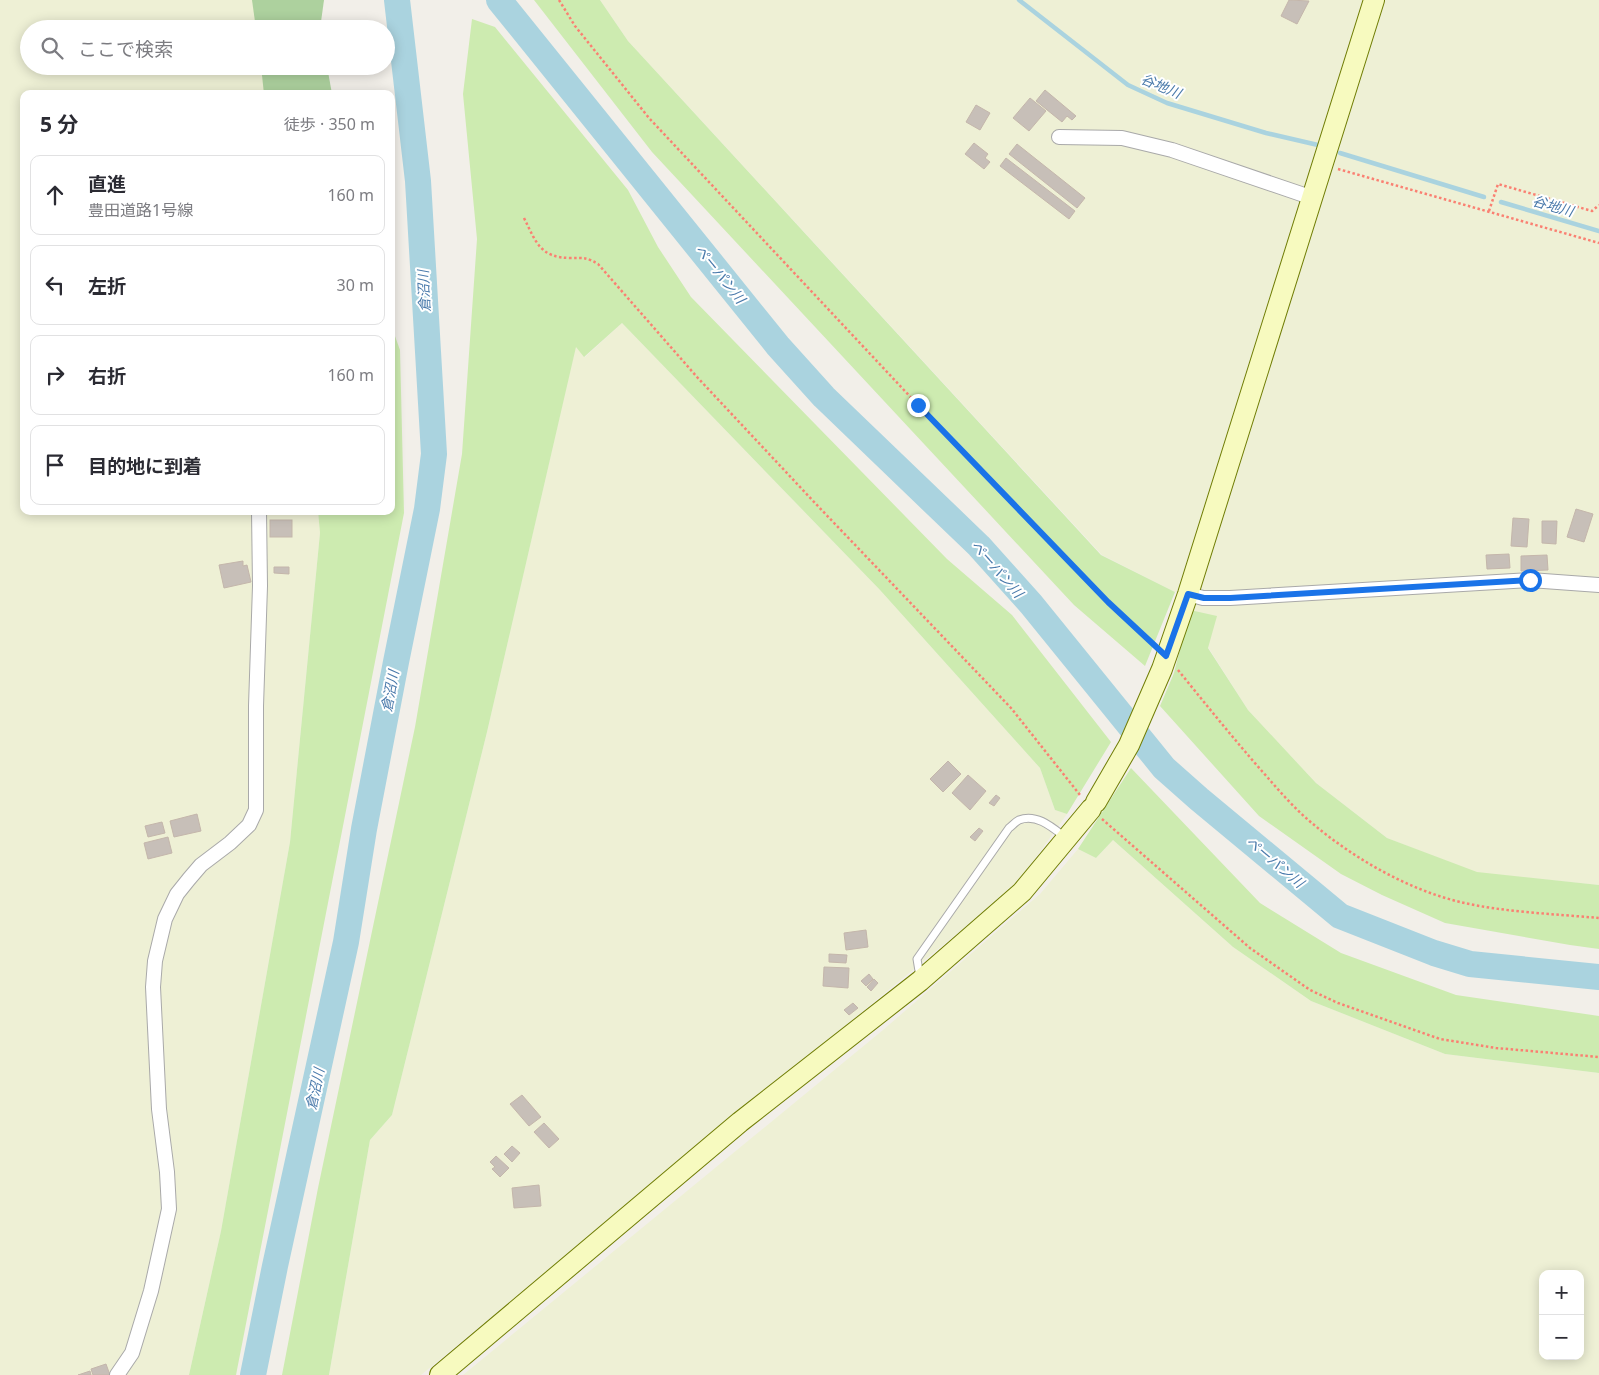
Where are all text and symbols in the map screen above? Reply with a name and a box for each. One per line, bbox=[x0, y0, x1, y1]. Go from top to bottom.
search box bbox=[20, 20, 395, 75]
icon: search bbox=[38, 34, 66, 62]
text: ここで検索 bbox=[78, 36, 173, 62]
water label: 谷地川 bbox=[1138, 69, 1186, 103]
text: 5 分 bbox=[40, 110, 78, 138]
text: 徒歩 · 350 m bbox=[284, 113, 375, 135]
text: 直進 bbox=[88, 171, 126, 197]
icon: ahead bbox=[41, 181, 69, 209]
text: 160 m bbox=[327, 184, 374, 206]
water label: 谷地川 bbox=[1530, 191, 1578, 221]
text: 豊田道路1号線 bbox=[88, 199, 193, 221]
water label: ペーパン川 bbox=[691, 240, 751, 309]
water label: 倉沼川 bbox=[413, 268, 434, 312]
icon: left bbox=[41, 271, 69, 299]
text: 左折 bbox=[88, 273, 126, 299]
text: 30 m bbox=[337, 274, 374, 296]
icon: right bbox=[41, 361, 69, 389]
text: 右折 bbox=[88, 363, 126, 389]
text: 160 m bbox=[327, 364, 374, 386]
route end bbox=[907, 394, 930, 417]
icon: arrive bbox=[41, 451, 69, 479]
text: 目的地に到着 bbox=[88, 453, 202, 479]
water label: ペーパン川 bbox=[967, 536, 1029, 603]
route start bbox=[1519, 569, 1542, 592]
water label: 倉沼川 bbox=[377, 667, 403, 713]
water label: ペーパン川 bbox=[1242, 832, 1310, 893]
water label: 倉沼川 bbox=[301, 1064, 329, 1111]
map controls bbox=[1539, 1270, 1584, 1360]
button: + bbox=[1539, 1270, 1584, 1315]
button: − bbox=[1539, 1315, 1584, 1360]

